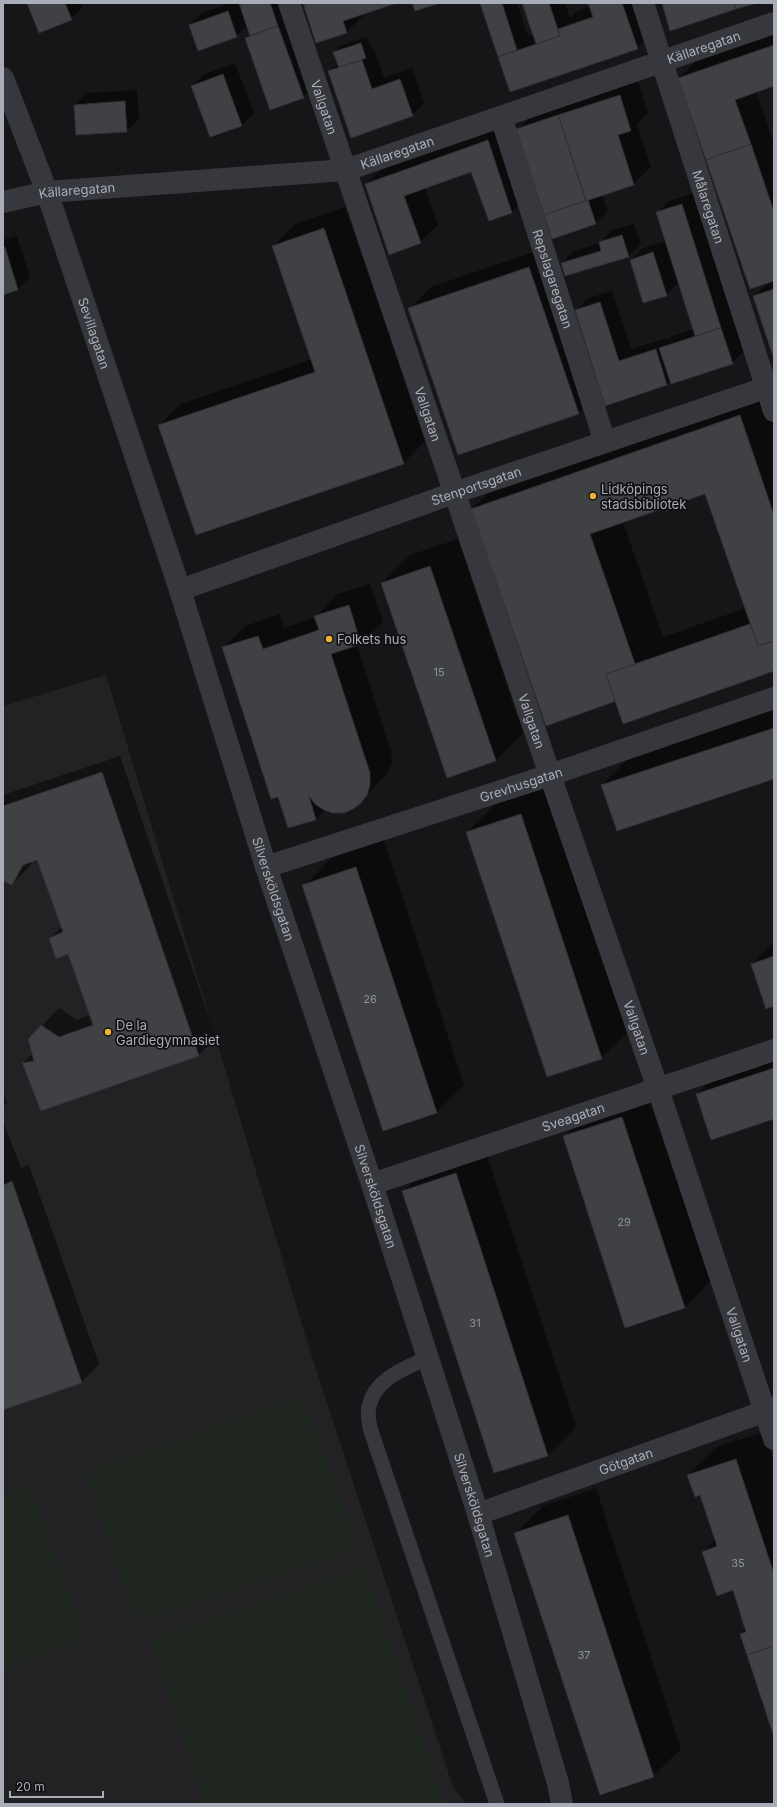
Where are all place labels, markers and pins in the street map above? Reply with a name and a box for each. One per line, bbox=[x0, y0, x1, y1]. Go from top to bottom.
place label: Lidköpings stadsbibliotek bbox=[601, 481, 686, 512]
marker: Lidköpings stadsbibliotek bbox=[588, 491, 598, 501]
place label: Folkets hus bbox=[337, 631, 407, 647]
marker: Folkets hus bbox=[324, 634, 334, 644]
place label: De la Gardiegymnasiet bbox=[116, 1017, 220, 1048]
marker: De la Gardiegymnasiet bbox=[103, 1027, 113, 1037]

